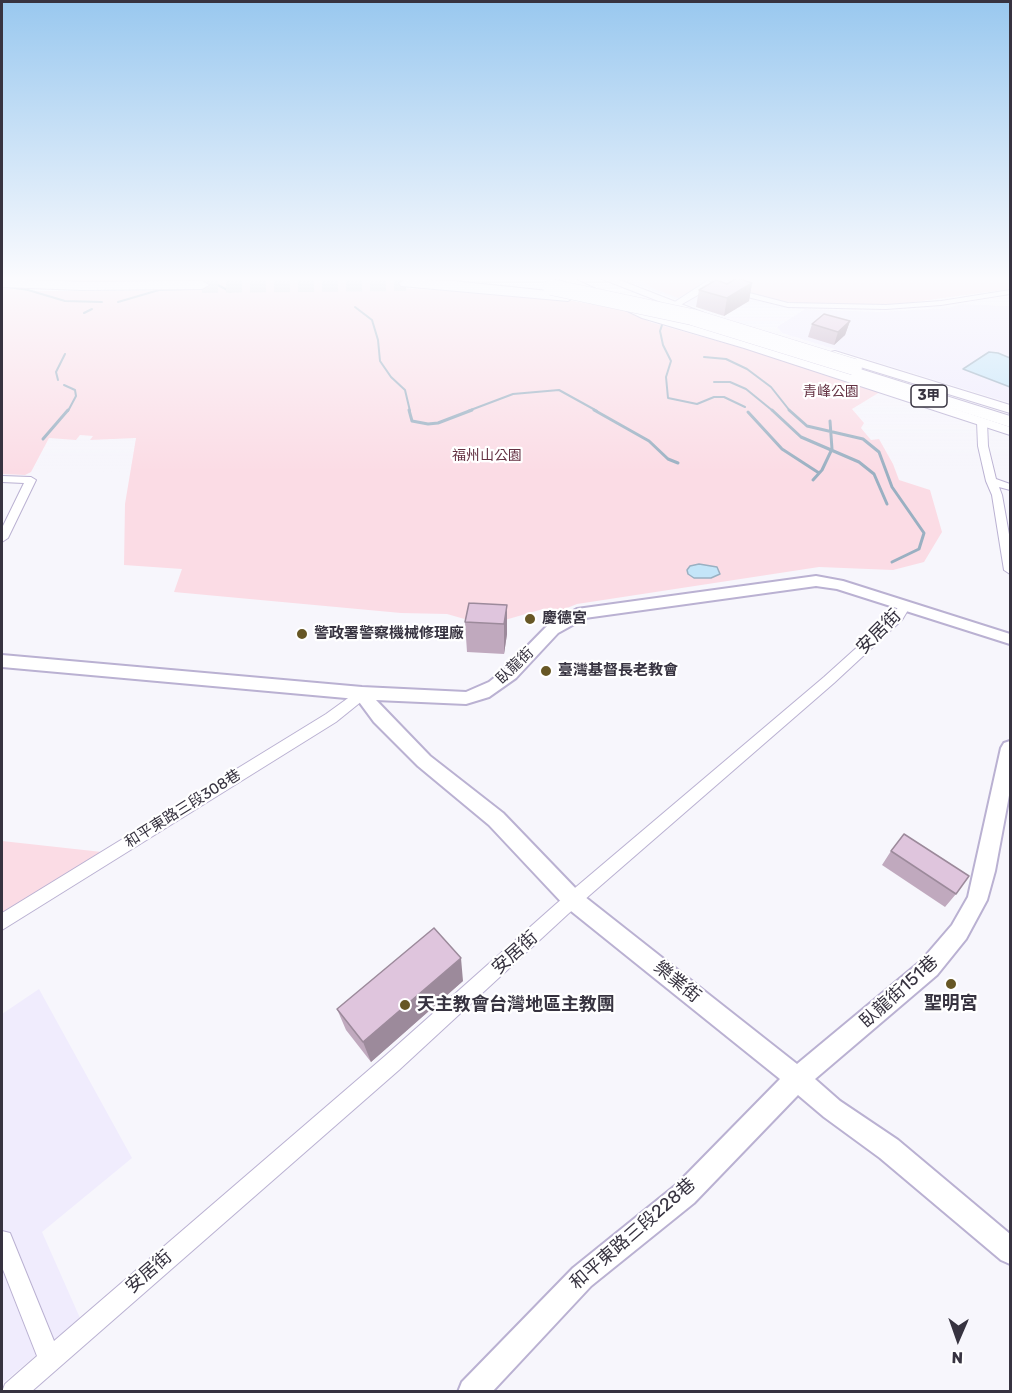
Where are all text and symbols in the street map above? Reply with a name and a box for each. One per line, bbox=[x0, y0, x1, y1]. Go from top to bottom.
park label: 青峰公園 bbox=[803, 384, 859, 400]
road number: 3甲 bbox=[911, 385, 947, 407]
park label: 福州山公園 bbox=[452, 448, 522, 464]
street label: 安居街 bbox=[852, 605, 906, 659]
place label: 慶德宮 bbox=[542, 610, 587, 628]
marker: 慶德宮 bbox=[523, 612, 537, 626]
place label: 警政署警察機械修理廠 bbox=[314, 625, 464, 643]
marker: 警政署警察機械修理廠 bbox=[295, 627, 309, 641]
street label: 臥龍街 bbox=[493, 644, 537, 688]
place label: 臺灣基督長老教會 bbox=[558, 662, 678, 680]
marker: 臺灣基督長老教會 bbox=[539, 664, 553, 678]
street label: 和平東路三段308巷 bbox=[122, 766, 244, 852]
street label: 安居街 bbox=[488, 927, 542, 979]
street label: 臥龍街151巷 bbox=[855, 951, 943, 1033]
street label: 樂業街 bbox=[649, 957, 705, 1007]
marker: 聖明宮 bbox=[944, 977, 958, 991]
place label: 聖明宮 bbox=[924, 993, 978, 1015]
place label: 天主教會台灣地區主教團 bbox=[417, 994, 615, 1016]
marker: 天主教會台灣地區主教團 bbox=[398, 998, 412, 1012]
street label: 和平東路三段228巷 bbox=[566, 1174, 700, 1294]
street label: 安居街 bbox=[122, 1246, 176, 1298]
north arrow bbox=[928, 1309, 988, 1369]
text: N bbox=[951, 1348, 963, 1367]

